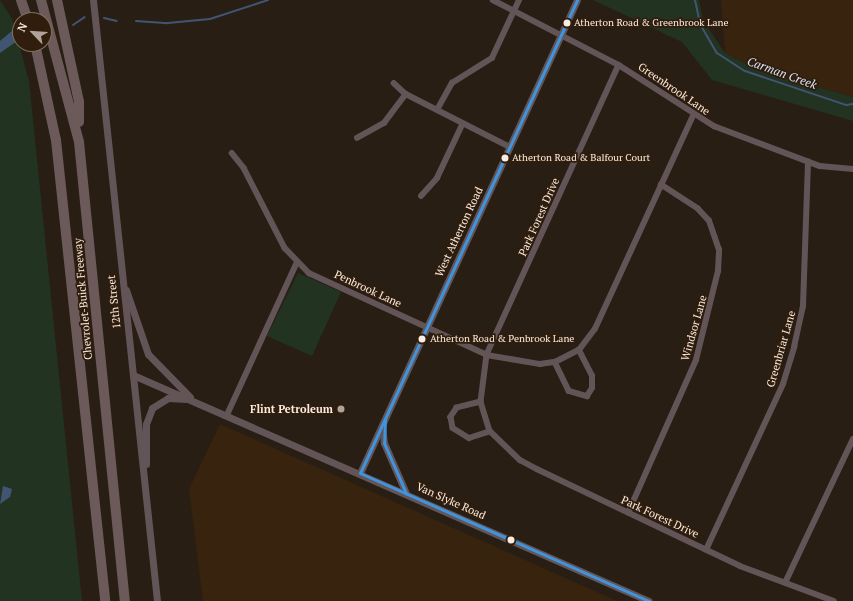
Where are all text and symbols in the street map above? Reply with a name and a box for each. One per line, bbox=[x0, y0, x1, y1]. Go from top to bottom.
north arrow bbox=[12, 12, 52, 52]
place label: Atherton Road & Greenbrook Lane bbox=[574, 17, 728, 29]
marker: Atherton Road & Greenbrook Lane bbox=[562, 18, 572, 28]
text: N bbox=[14, 21, 30, 34]
water label: Carman Creek bbox=[745, 54, 819, 92]
street label: Greenbrook Lane bbox=[636, 60, 712, 118]
place label: Atherton Road & Balfour Court bbox=[512, 152, 650, 164]
marker: Atherton Road & Balfour Court bbox=[500, 153, 510, 163]
street label: Park Forest Drive bbox=[516, 176, 562, 258]
street label: West Atherton Road bbox=[432, 185, 486, 279]
street label: Chevrolet-Buick Freeway bbox=[71, 238, 95, 360]
street label: Penbrook Lane bbox=[332, 268, 404, 310]
street label: 12th Street bbox=[105, 274, 123, 330]
street label: Windsor Lane bbox=[678, 294, 710, 362]
street label: Greenbriar Lane bbox=[764, 309, 798, 389]
place label: Atherton Road & Penbrook Lane bbox=[430, 333, 574, 345]
marker: Atherton Road & Penbrook Lane bbox=[417, 334, 427, 344]
place label: Flint Petroleum bbox=[250, 402, 333, 416]
marker: Flint Petroleum bbox=[336, 404, 346, 414]
street label: Van Slyke Road bbox=[414, 480, 488, 522]
street label: Park Forest Drive bbox=[619, 493, 701, 541]
unlabelled marker bbox=[506, 535, 516, 545]

